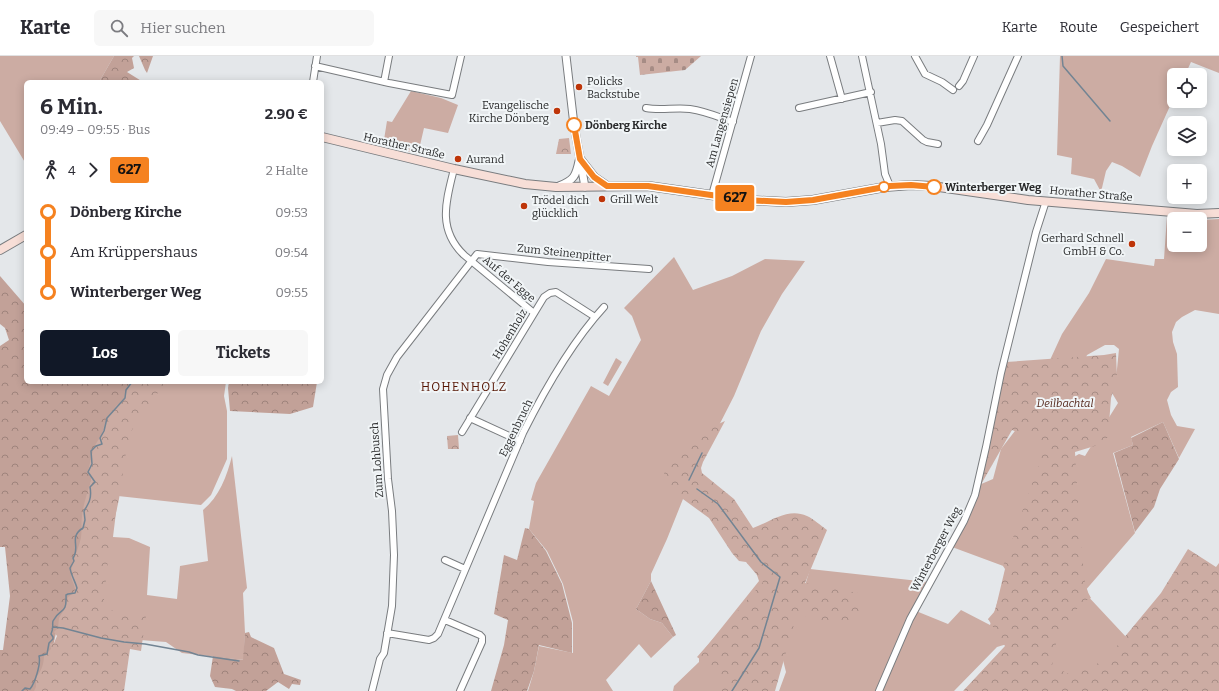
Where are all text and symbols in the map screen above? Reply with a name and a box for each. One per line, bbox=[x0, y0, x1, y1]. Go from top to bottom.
search box bbox=[94, 10, 374, 46]
text: Karte bbox=[20, 16, 70, 39]
icon: search bbox=[108, 17, 130, 39]
text: Hier suchen bbox=[140, 19, 226, 37]
text: Karte bbox=[1002, 19, 1037, 36]
text: Route bbox=[1059, 19, 1098, 36]
text: Gespeichert bbox=[1120, 19, 1199, 36]
map controls bbox=[1167, 68, 1207, 252]
button: locate bbox=[1167, 68, 1207, 108]
place label: Policks Backstube bbox=[587, 75, 640, 101]
street label: Am Langensiepen bbox=[703, 77, 741, 169]
marker: Policks Backstube bbox=[574, 82, 584, 92]
text: 6 Min. bbox=[40, 93, 103, 120]
place label: Evangelische Kirche Dönberg bbox=[469, 99, 549, 125]
text: 2.90 € bbox=[265, 105, 308, 123]
marker: Evangelische Kirche Dönberg bbox=[552, 106, 562, 116]
button: layers bbox=[1167, 116, 1207, 156]
marker: Dönberg Kirche bbox=[566, 117, 582, 133]
place label: Dönberg Kirche bbox=[585, 119, 667, 132]
text: 09:49 – 09:55 · Bus bbox=[40, 122, 150, 137]
street label: Horather Straße bbox=[362, 130, 446, 162]
place label: Aurand bbox=[466, 153, 505, 166]
marker: Aurand bbox=[453, 154, 463, 164]
icon: walk bbox=[40, 159, 62, 181]
icon: forward bbox=[82, 159, 104, 181]
text: 627 bbox=[118, 161, 141, 178]
text: 4 bbox=[68, 163, 76, 178]
text: 2 Halte bbox=[266, 163, 308, 178]
button: + bbox=[1167, 164, 1207, 204]
marker: Winterberger Weg bbox=[926, 179, 942, 195]
unlabelled marker bbox=[878, 181, 890, 193]
place label: Winterberger Weg bbox=[945, 181, 1042, 194]
street label: Horather Straße bbox=[1049, 184, 1133, 204]
line badge: 627 bbox=[712, 185, 758, 211]
text: 627 bbox=[723, 189, 747, 206]
place label: Grill Welt bbox=[610, 193, 658, 206]
place label: Trödel dich glücklich bbox=[532, 194, 589, 220]
marker: Grill Welt bbox=[597, 194, 607, 204]
marker: Trödel dich glücklich bbox=[519, 201, 529, 211]
text: Dönberg Kirche bbox=[70, 203, 182, 221]
text: 09:53 bbox=[275, 205, 308, 220]
button: − bbox=[1167, 212, 1207, 252]
place label: Gerhard Schnell GmbH & Co. bbox=[1041, 232, 1124, 258]
marker: Gerhard Schnell GmbH & Co. bbox=[1127, 239, 1137, 249]
street label: Zum Steinenpitter bbox=[517, 242, 612, 264]
text: Am Krüppershaus bbox=[70, 243, 198, 261]
text: 09:54 bbox=[275, 245, 308, 260]
street label: Auf der Egge bbox=[480, 253, 538, 305]
text: Winterberger Weg bbox=[70, 283, 201, 301]
text: 09:55 bbox=[275, 285, 308, 300]
street label: Hohenholz bbox=[490, 306, 530, 362]
button: Los bbox=[40, 330, 170, 376]
button: Tickets bbox=[178, 330, 308, 376]
district label: HOHENHOLZ bbox=[421, 380, 507, 394]
street label: Eggenbruch bbox=[497, 397, 536, 459]
park label: Deilbachtal bbox=[1037, 397, 1093, 410]
street label: Zum Lohbusch bbox=[368, 422, 386, 498]
street label: Winterberger Weg bbox=[908, 504, 964, 594]

